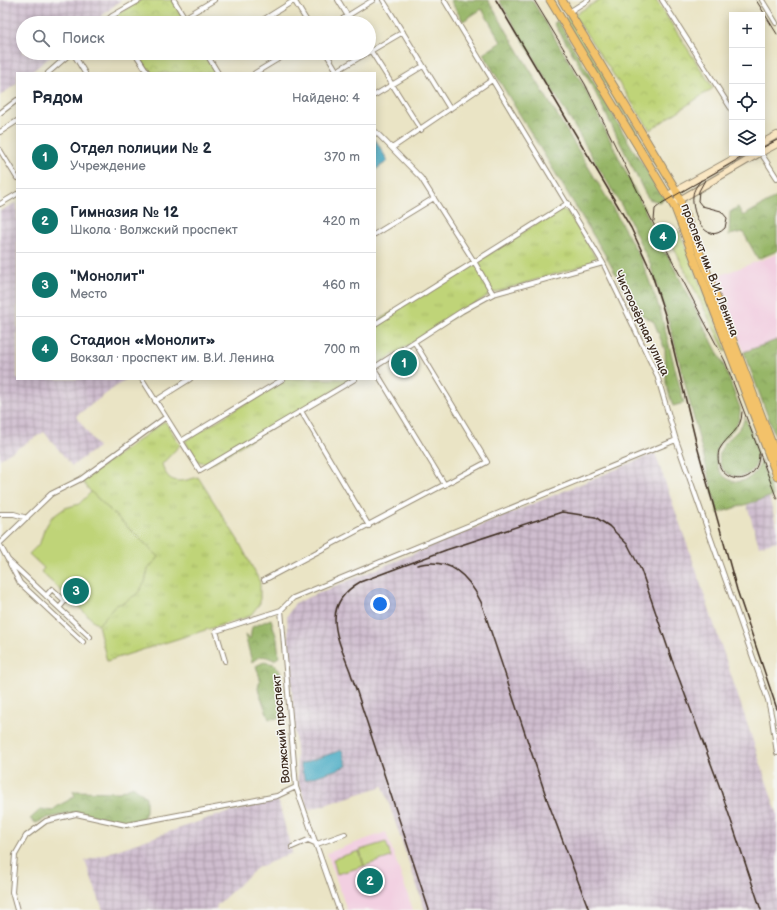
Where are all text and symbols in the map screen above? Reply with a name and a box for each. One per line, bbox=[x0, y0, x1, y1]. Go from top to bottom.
map controls bbox=[729, 12, 765, 156]
button: + bbox=[729, 12, 765, 48]
search box bbox=[16, 16, 376, 60]
icon: search bbox=[30, 27, 52, 49]
text: Поиск bbox=[62, 29, 105, 48]
button: − bbox=[729, 48, 765, 84]
button: locate bbox=[729, 84, 765, 120]
text: Рядом bbox=[32, 88, 83, 108]
text: Найдено: 4 bbox=[292, 90, 360, 106]
button: layers bbox=[729, 120, 765, 156]
text: Отдел полиции № 2 bbox=[70, 139, 211, 158]
text: 1 bbox=[42, 149, 48, 165]
text: 370 m bbox=[324, 149, 360, 165]
text: Учреждение bbox=[70, 158, 146, 174]
street label: проспект им. В.И. Ленина bbox=[677, 202, 742, 339]
text: Гимназия № 12 bbox=[70, 203, 179, 222]
text: 2 bbox=[41, 213, 49, 229]
text: 420 m bbox=[322, 213, 360, 229]
text: Школа · Волжский проспект bbox=[70, 222, 238, 238]
pin: 4 bbox=[650, 222, 676, 252]
text: "Монолит" bbox=[70, 267, 145, 286]
street label: Чистоозёрная улица bbox=[611, 268, 673, 378]
text: 3 bbox=[41, 277, 49, 293]
text: 460 m bbox=[322, 277, 360, 293]
text: Место bbox=[70, 286, 107, 302]
text: Стадион «Монолит» bbox=[70, 331, 216, 350]
text: 4 bbox=[41, 341, 49, 357]
text: 700 m bbox=[324, 341, 360, 357]
pin: 1 bbox=[391, 348, 417, 378]
text: Вокзал · проспект им. В.И. Ленина bbox=[70, 350, 275, 366]
pin: 3 bbox=[63, 576, 89, 606]
your location bbox=[370, 594, 390, 614]
street label: Волжский проспект bbox=[269, 673, 294, 784]
pin: 2 bbox=[357, 866, 383, 896]

